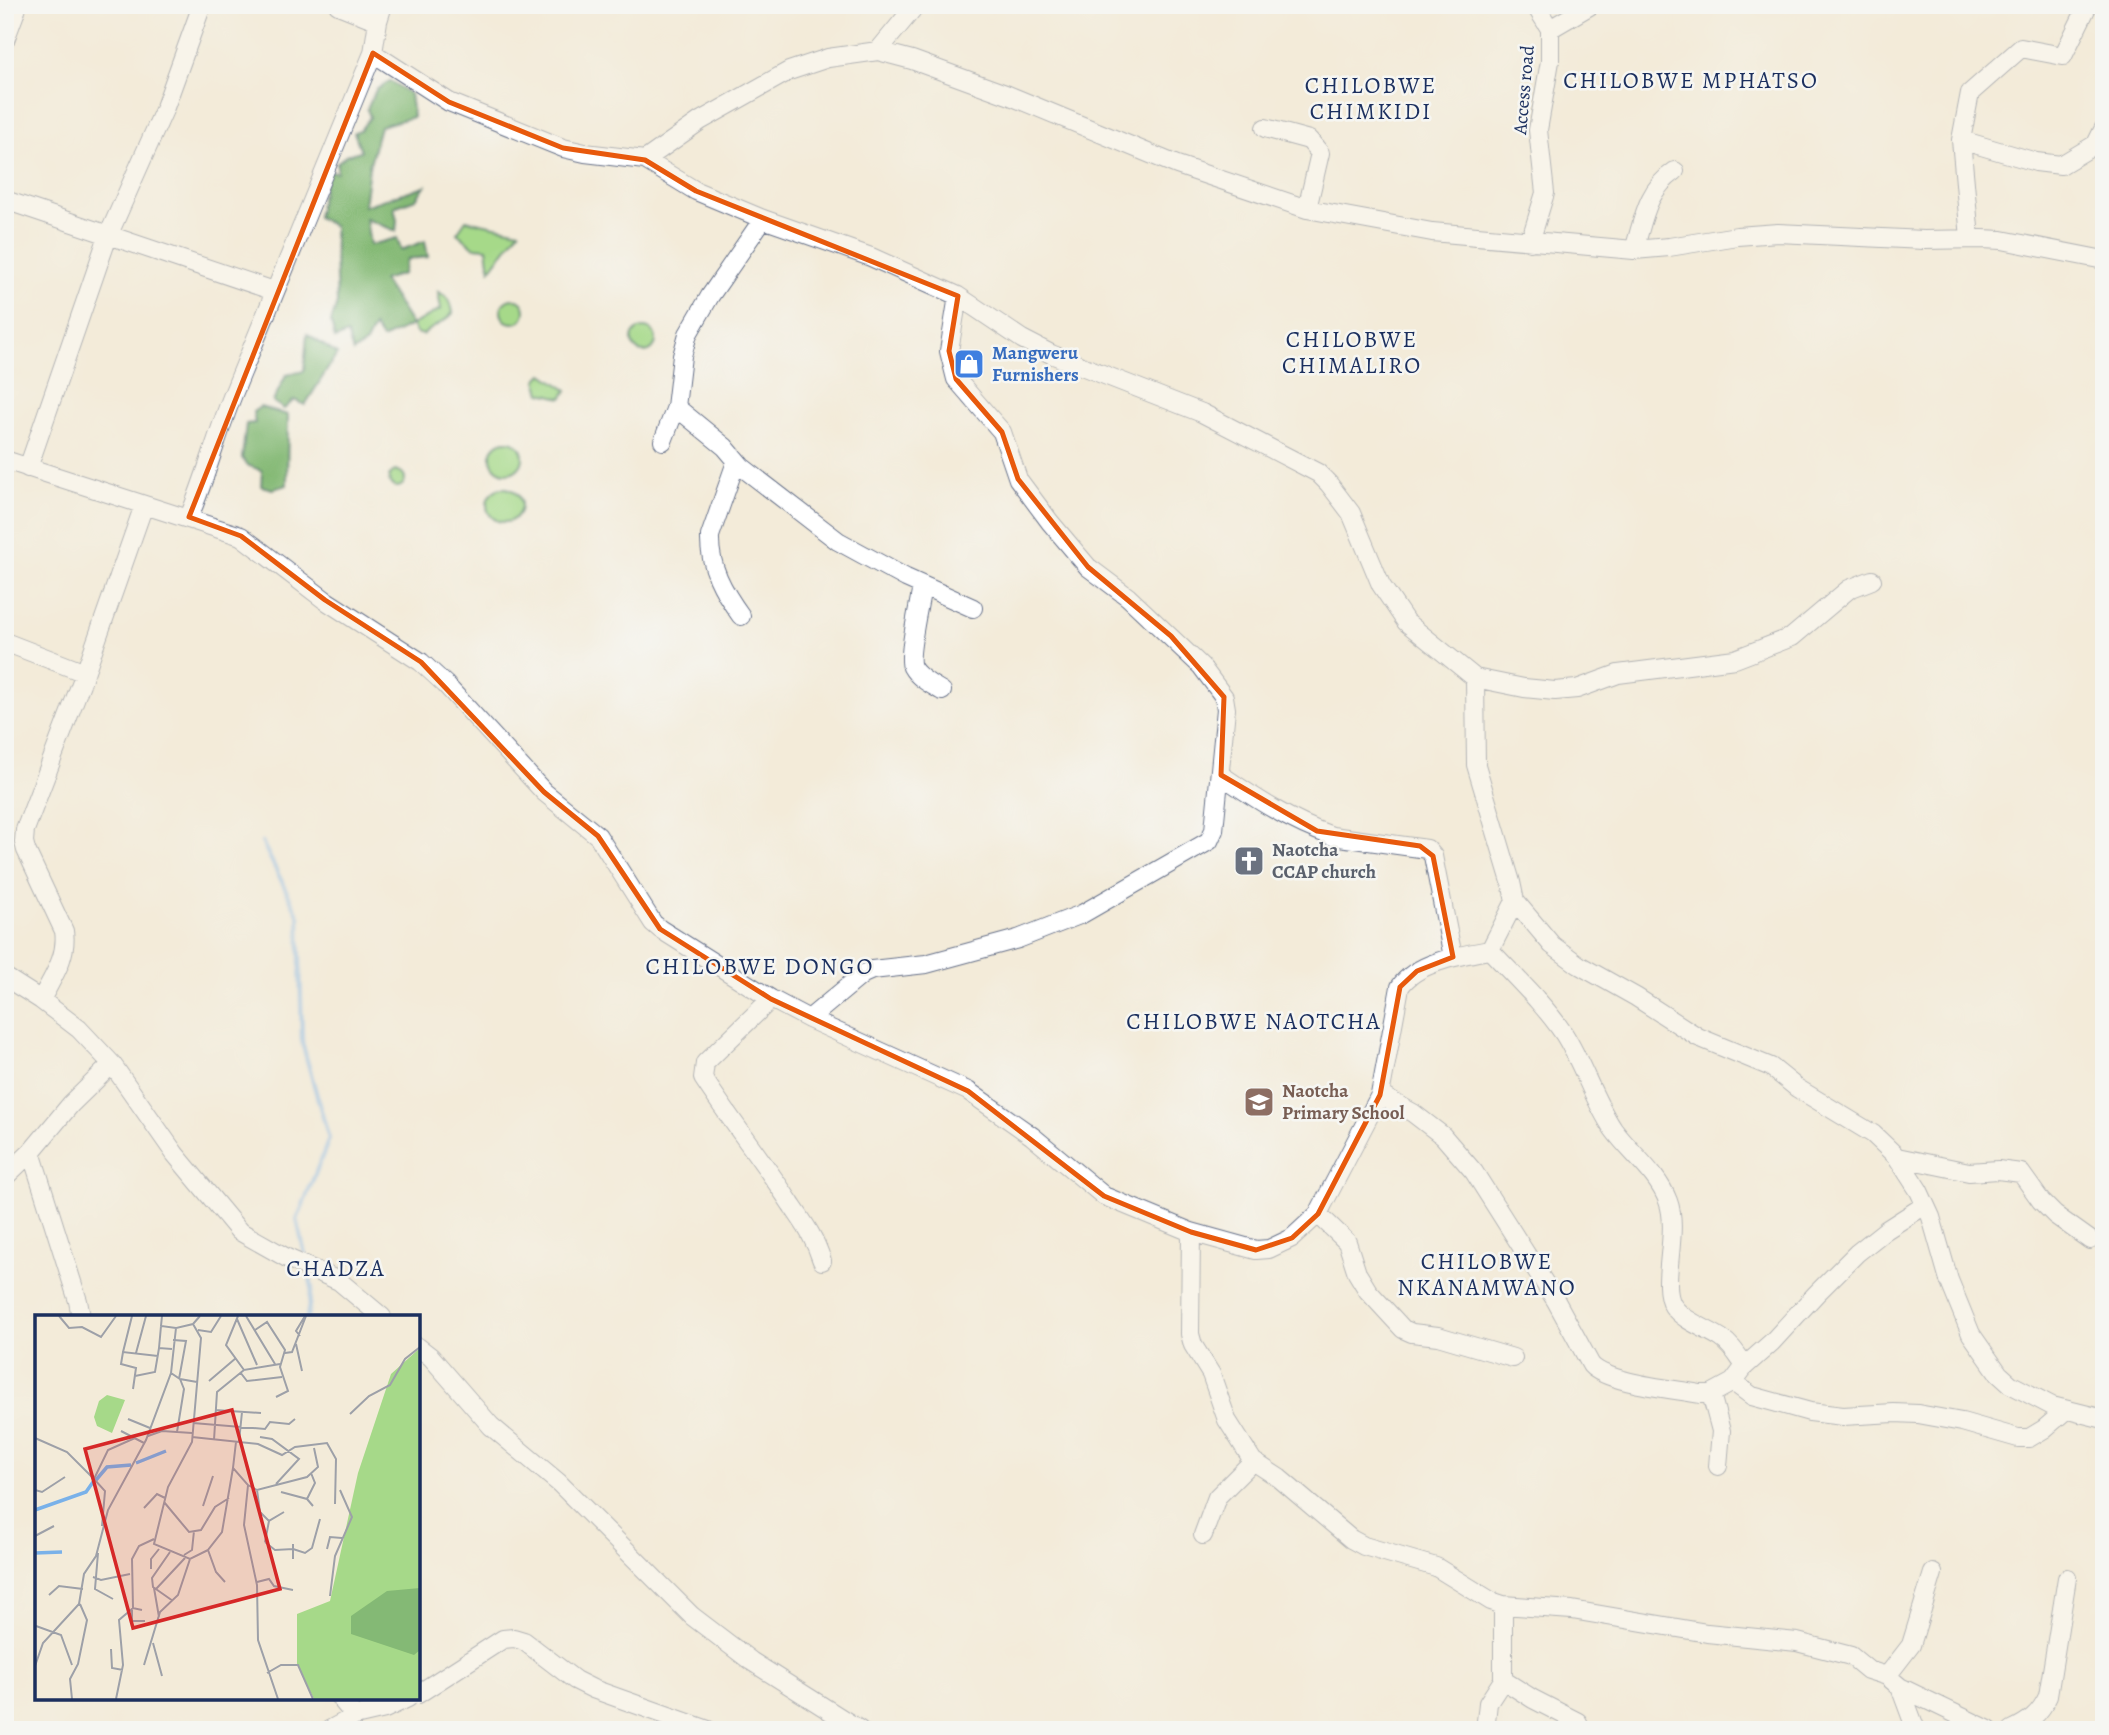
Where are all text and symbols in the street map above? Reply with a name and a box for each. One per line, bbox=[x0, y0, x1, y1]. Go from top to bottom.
street label: Access road bbox=[1507, 43, 1541, 137]
district label: CHILOBWE MPHATSO bbox=[1563, 65, 1819, 96]
district label: CHILOBWE CHIMKIDI bbox=[1305, 70, 1437, 127]
district label: CHILOBWE CHIMALIRO bbox=[1282, 324, 1422, 381]
place label: Mangweru Furnishers bbox=[992, 340, 1079, 388]
shop icon: Mangweru Furnishers bbox=[952, 347, 986, 381]
place label: Naotcha CCAP church bbox=[1272, 837, 1376, 885]
church icon: Naotcha CCAP church bbox=[1232, 844, 1266, 878]
district label: CHILOBWE DONGO bbox=[646, 951, 874, 982]
district label: CHILOBWE NAOTCHA bbox=[1126, 1006, 1382, 1037]
place label: Naotcha Primary School bbox=[1282, 1078, 1405, 1126]
school or university icon: Naotcha Primary School bbox=[1242, 1085, 1276, 1119]
district label: CHILOBWE NKANAMWANO bbox=[1397, 1246, 1577, 1303]
district label: CHADZA bbox=[286, 1253, 386, 1284]
inset map bbox=[35, 1315, 420, 1700]

